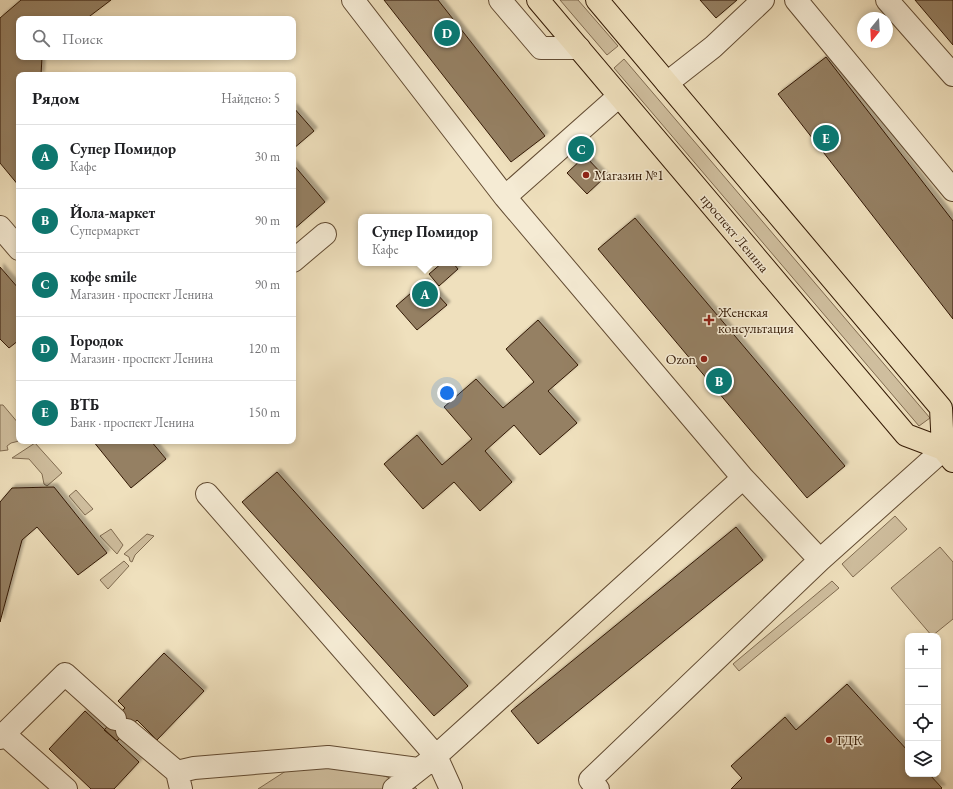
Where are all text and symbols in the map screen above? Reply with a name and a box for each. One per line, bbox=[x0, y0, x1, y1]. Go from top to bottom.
north arrow bbox=[857, 12, 893, 48]
search box bbox=[16, 16, 296, 60]
pin: D bbox=[434, 18, 460, 48]
icon: search bbox=[30, 27, 52, 49]
text: Поиск bbox=[62, 29, 103, 48]
text: Рядом bbox=[32, 87, 80, 109]
text: Найдено: 5 bbox=[221, 90, 280, 107]
pin: E bbox=[813, 123, 839, 153]
pin: C bbox=[568, 134, 594, 164]
text: Супер Помидор bbox=[70, 139, 176, 158]
text: A bbox=[40, 148, 50, 165]
text: 30 m bbox=[255, 148, 280, 165]
text: Кафе bbox=[70, 158, 96, 175]
place label: Магазин №1 bbox=[594, 166, 664, 184]
marker: Магазин №1 bbox=[581, 170, 591, 180]
street label: проспект Ленина bbox=[697, 190, 773, 276]
text: Йола-маркет bbox=[70, 203, 155, 222]
text: B bbox=[41, 212, 49, 229]
text: 90 m bbox=[255, 212, 280, 229]
popup bbox=[358, 214, 492, 266]
text: Супермаркет bbox=[70, 222, 140, 239]
text: Супер Помидор bbox=[372, 222, 478, 241]
text: Кафе bbox=[372, 241, 398, 258]
text: кофе smile bbox=[70, 267, 137, 286]
text: C bbox=[40, 276, 50, 293]
text: 90 m bbox=[255, 276, 280, 293]
pin: A bbox=[412, 279, 438, 309]
text: Магазин · проспект Ленина bbox=[70, 286, 213, 303]
place label: Женская консультация bbox=[717, 303, 794, 337]
marker: Женская консультация bbox=[703, 314, 715, 326]
text: Городок bbox=[70, 331, 123, 350]
text: D bbox=[40, 340, 50, 357]
text: 120 m bbox=[249, 340, 280, 357]
text: Магазин · проспект Ленина bbox=[70, 350, 213, 367]
place label: Ozon bbox=[666, 350, 697, 368]
marker: Ozon bbox=[699, 354, 709, 364]
pin: B bbox=[706, 366, 732, 396]
your location bbox=[437, 383, 457, 403]
text: ВТБ bbox=[70, 395, 99, 414]
text: E bbox=[41, 404, 49, 421]
text: 150 m bbox=[249, 404, 280, 421]
text: Банк · проспект Ленина bbox=[70, 414, 194, 431]
map controls bbox=[905, 633, 941, 777]
button: + bbox=[905, 633, 941, 669]
button: − bbox=[905, 669, 941, 705]
button: locate bbox=[905, 705, 941, 741]
place label: ГДК bbox=[837, 731, 863, 749]
marker: ГДК bbox=[824, 735, 834, 745]
button: layers bbox=[905, 741, 941, 777]

